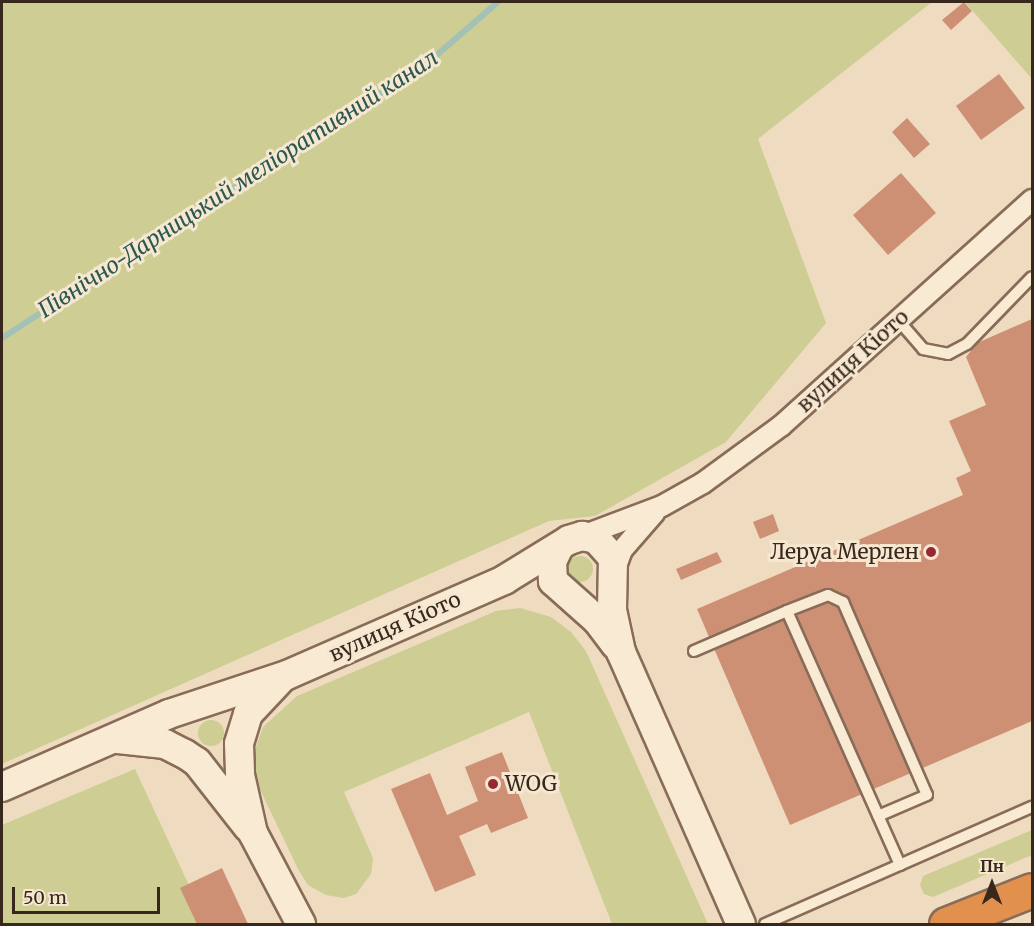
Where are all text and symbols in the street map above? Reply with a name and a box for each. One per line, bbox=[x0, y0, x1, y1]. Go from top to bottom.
water label: Північно-Дарницький меліоративний канал bbox=[33, 45, 443, 323]
street label: вулиця Кіото bbox=[792, 304, 914, 418]
place label: Леруа Мерлен bbox=[770, 539, 919, 565]
marker: Леруа Мерлен bbox=[924, 545, 938, 559]
street label: вулиця Кіото bbox=[325, 587, 465, 667]
place label: WOG bbox=[505, 771, 557, 797]
marker: WOG bbox=[486, 777, 500, 791]
north arrow bbox=[962, 854, 1022, 914]
text: Пн bbox=[980, 856, 1004, 876]
scale bar bbox=[15, 875, 164, 913]
text: 50 m bbox=[23, 886, 67, 909]

